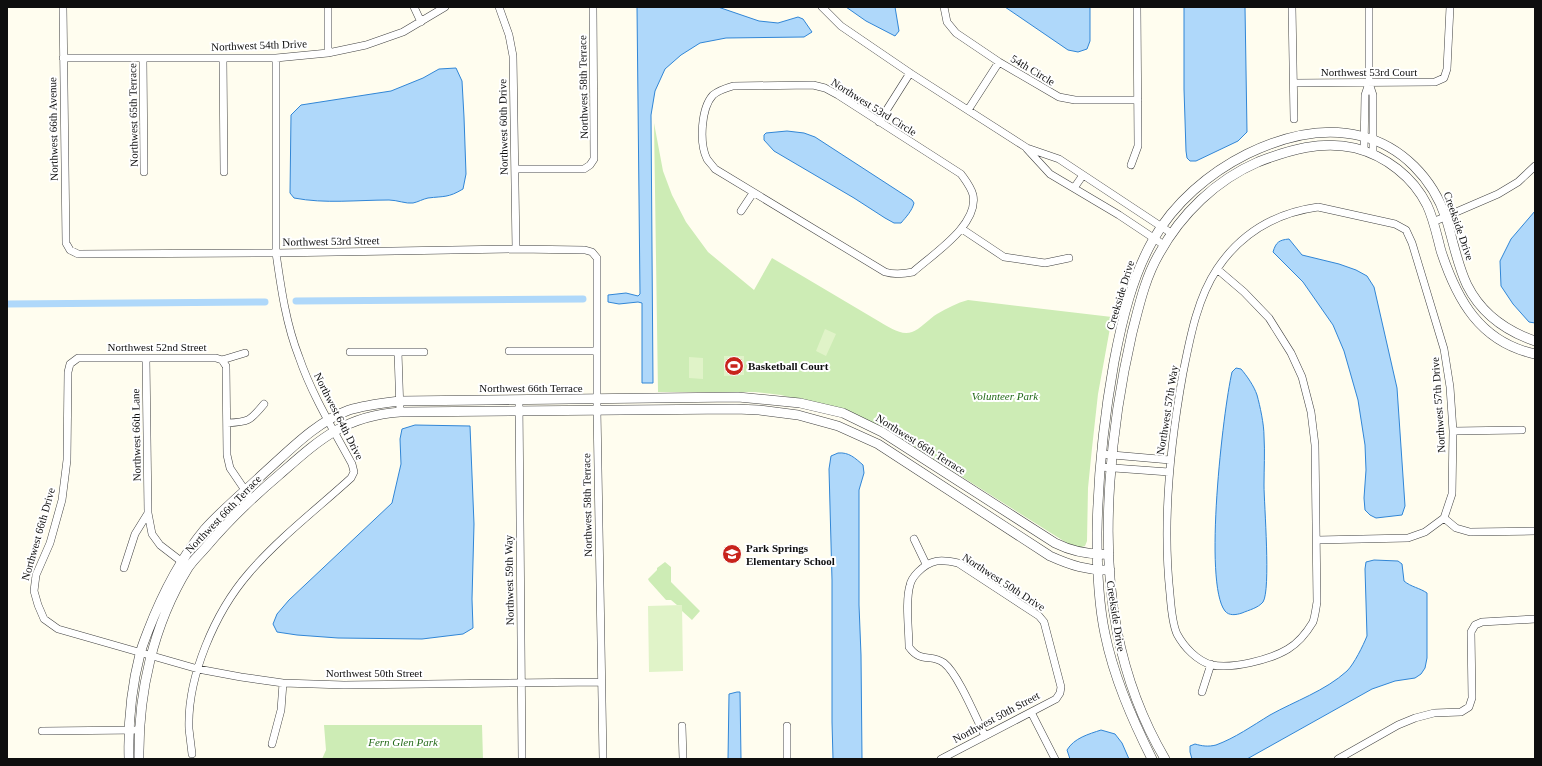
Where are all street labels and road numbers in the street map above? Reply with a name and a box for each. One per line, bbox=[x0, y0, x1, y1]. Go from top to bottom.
street label: Northwest 58th Terrace bbox=[576, 35, 590, 139]
street label: Northwest 54th Drive bbox=[211, 37, 307, 53]
street label: 54th Circle bbox=[1009, 52, 1057, 88]
street label: Northwest 65th Terrace bbox=[126, 63, 140, 167]
street label: Northwest 53rd Court bbox=[1321, 66, 1417, 78]
street label: Northwest 53rd Circle bbox=[829, 76, 919, 138]
street label: Northwest 66th Avenue bbox=[46, 77, 60, 181]
street label: Northwest 60th Drive bbox=[496, 79, 510, 175]
street label: Creekside Drive bbox=[1442, 190, 1476, 262]
street label: Northwest 53rd Street bbox=[282, 234, 380, 248]
street label: Creekside Drive bbox=[1104, 259, 1136, 331]
street label: Northwest 52nd Street bbox=[108, 341, 206, 353]
street label: Northwest 57th Drive bbox=[1429, 357, 1447, 453]
street label: Northwest 57th Way bbox=[1154, 364, 1180, 456]
street label: Northwest 64th Drive bbox=[312, 371, 366, 462]
street label: Northwest 66th Terrace bbox=[479, 382, 583, 394]
street label: Northwest 66th Lane bbox=[129, 388, 143, 482]
street label: Northwest 66th Terrace bbox=[874, 411, 968, 477]
street label: Northwest 58th Terrace bbox=[580, 453, 594, 557]
street label: Northwest 66th Terrace bbox=[183, 473, 263, 555]
street label: Northwest 66th Drive bbox=[19, 486, 57, 582]
street label: Northwest 59th Way bbox=[502, 534, 516, 625]
street label: Northwest 50th Drive bbox=[961, 551, 1048, 613]
street label: Creekside Drive bbox=[1104, 580, 1128, 653]
street label: Northwest 50th Street bbox=[326, 667, 422, 679]
street label: Northwest 50th Street bbox=[951, 689, 1041, 745]

